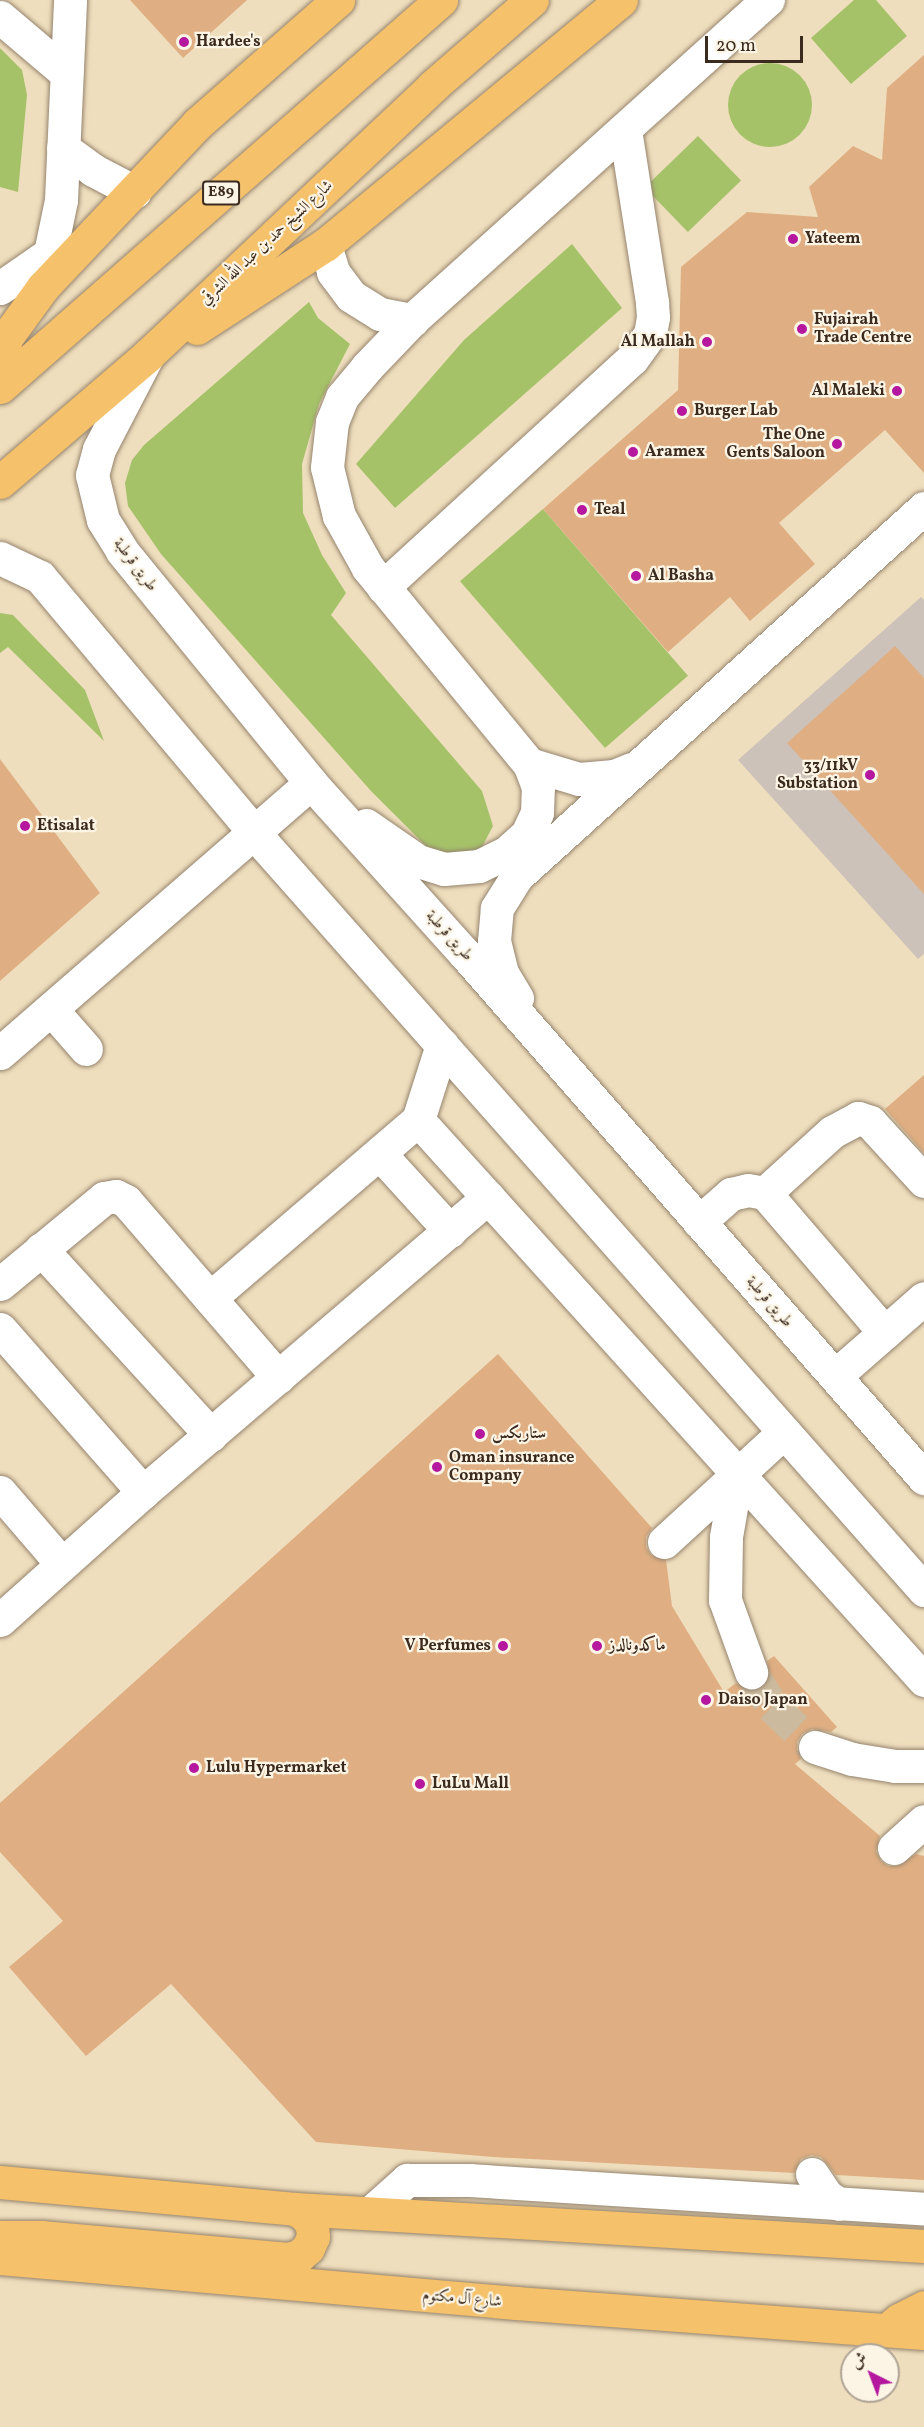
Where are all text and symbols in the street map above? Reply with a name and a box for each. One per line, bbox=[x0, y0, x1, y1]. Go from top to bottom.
scale bar bbox=[708, 24, 806, 62]
place label: Hardee's bbox=[196, 32, 261, 52]
text: 20 m bbox=[716, 34, 756, 59]
marker: Hardee's bbox=[177, 35, 191, 49]
street label: شارع الشيخ حمد بن عبد الله الشرقي bbox=[197, 176, 337, 310]
road number: E89 bbox=[202, 181, 240, 205]
place label: Yateem bbox=[805, 229, 860, 249]
marker: Yateem bbox=[786, 232, 800, 246]
place label: Fujairah Trade Centre bbox=[814, 310, 912, 348]
marker: Fujairah Trade Centre bbox=[795, 322, 809, 336]
place label: Al Mallah bbox=[621, 332, 695, 352]
marker: Al Mallah bbox=[700, 335, 714, 349]
place label: Al Maleki bbox=[812, 381, 885, 401]
marker: Al Maleki bbox=[890, 384, 904, 398]
place label: Burger Lab bbox=[694, 401, 778, 421]
marker: Burger Lab bbox=[675, 404, 689, 418]
place label: The One Gents Saloon bbox=[727, 425, 825, 463]
marker: The One Gents Saloon bbox=[830, 437, 844, 451]
place label: Aramex bbox=[645, 442, 705, 462]
marker: Aramex bbox=[626, 445, 640, 459]
place label: Teal bbox=[594, 500, 625, 520]
marker: Teal bbox=[575, 503, 589, 517]
street label: طريق قرطبة bbox=[109, 535, 161, 595]
place label: Al Basha bbox=[648, 566, 714, 586]
marker: Al Basha bbox=[629, 569, 643, 583]
place label: 33/11kV Substation bbox=[777, 756, 858, 794]
marker: 33/11kV Substation bbox=[863, 768, 877, 782]
place label: Etisalat bbox=[37, 816, 95, 836]
marker: Etisalat bbox=[18, 819, 32, 833]
street label: طريق قرطبة bbox=[421, 907, 477, 965]
street label: طريق قرطبة bbox=[742, 1272, 796, 1332]
place label: ستاربكس bbox=[492, 1424, 546, 1444]
marker: ستاربكس bbox=[473, 1427, 487, 1441]
place label: Oman insurance Company bbox=[449, 1448, 575, 1486]
marker: Oman insurance Company bbox=[430, 1460, 444, 1474]
place label: V Perfumes bbox=[404, 1636, 491, 1656]
place label: ماكدونالدز bbox=[609, 1636, 666, 1656]
marker: V Perfumes bbox=[496, 1639, 510, 1653]
marker: ماكدونالدز bbox=[590, 1639, 604, 1653]
place label: Daiso Japan bbox=[718, 1690, 808, 1710]
marker: Daiso Japan bbox=[699, 1693, 713, 1707]
place label: Lulu Hypermarket bbox=[206, 1758, 347, 1778]
marker: Lulu Hypermarket bbox=[187, 1761, 201, 1775]
place label: LuLu Mall bbox=[432, 1774, 509, 1794]
marker: LuLu Mall bbox=[413, 1777, 427, 1791]
street label: شارع آل مكتوم bbox=[422, 2286, 502, 2312]
north arrow bbox=[840, 2343, 900, 2403]
text: ش bbox=[846, 2348, 873, 2375]

